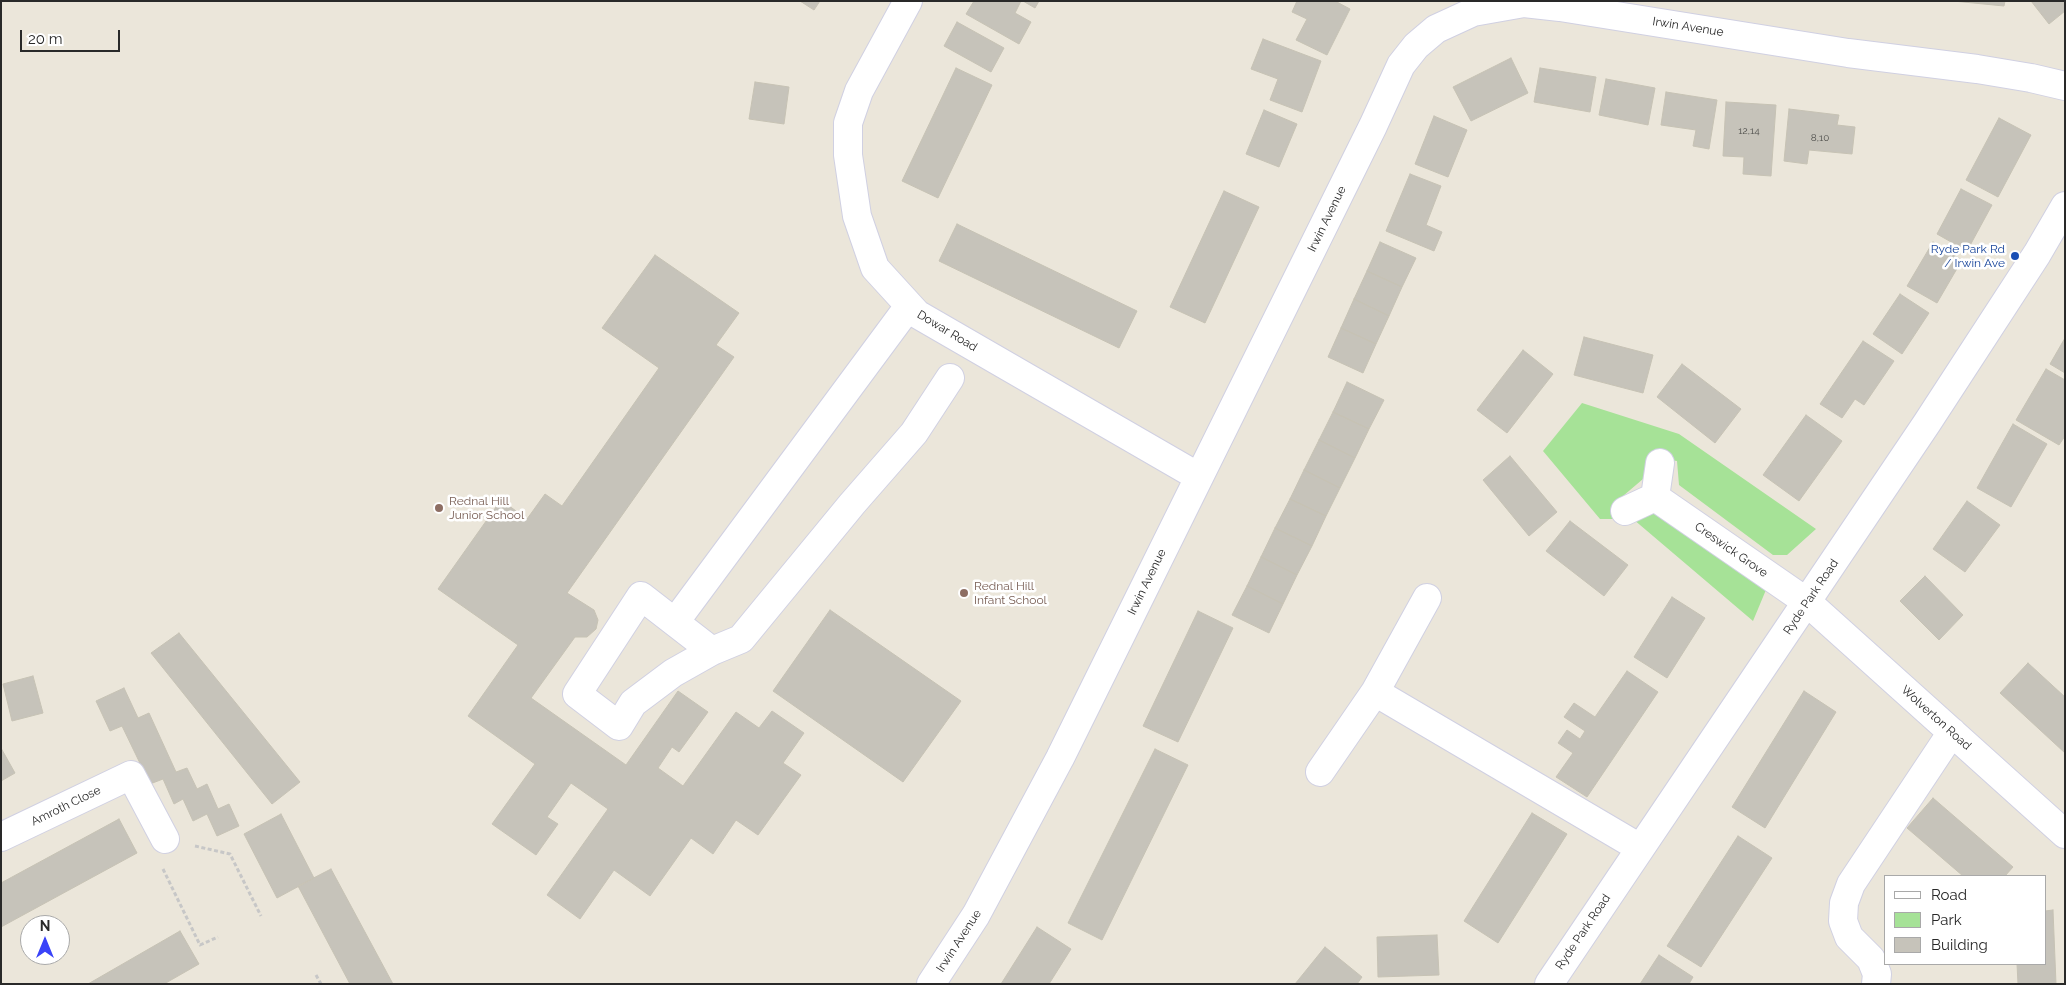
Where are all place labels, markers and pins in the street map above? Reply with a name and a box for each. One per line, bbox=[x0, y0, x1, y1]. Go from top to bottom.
place label: Ryde Park Rd / Irwin Ave bbox=[1931, 242, 2005, 270]
marker: Ryde Park Rd / Irwin Ave bbox=[2009, 250, 2021, 262]
place label: Rednal Hill Junior School bbox=[449, 494, 524, 522]
marker: Rednal Hill Junior School bbox=[433, 502, 445, 514]
place label: Rednal Hill Infant School bbox=[974, 579, 1047, 607]
marker: Rednal Hill Infant School bbox=[958, 587, 970, 599]

